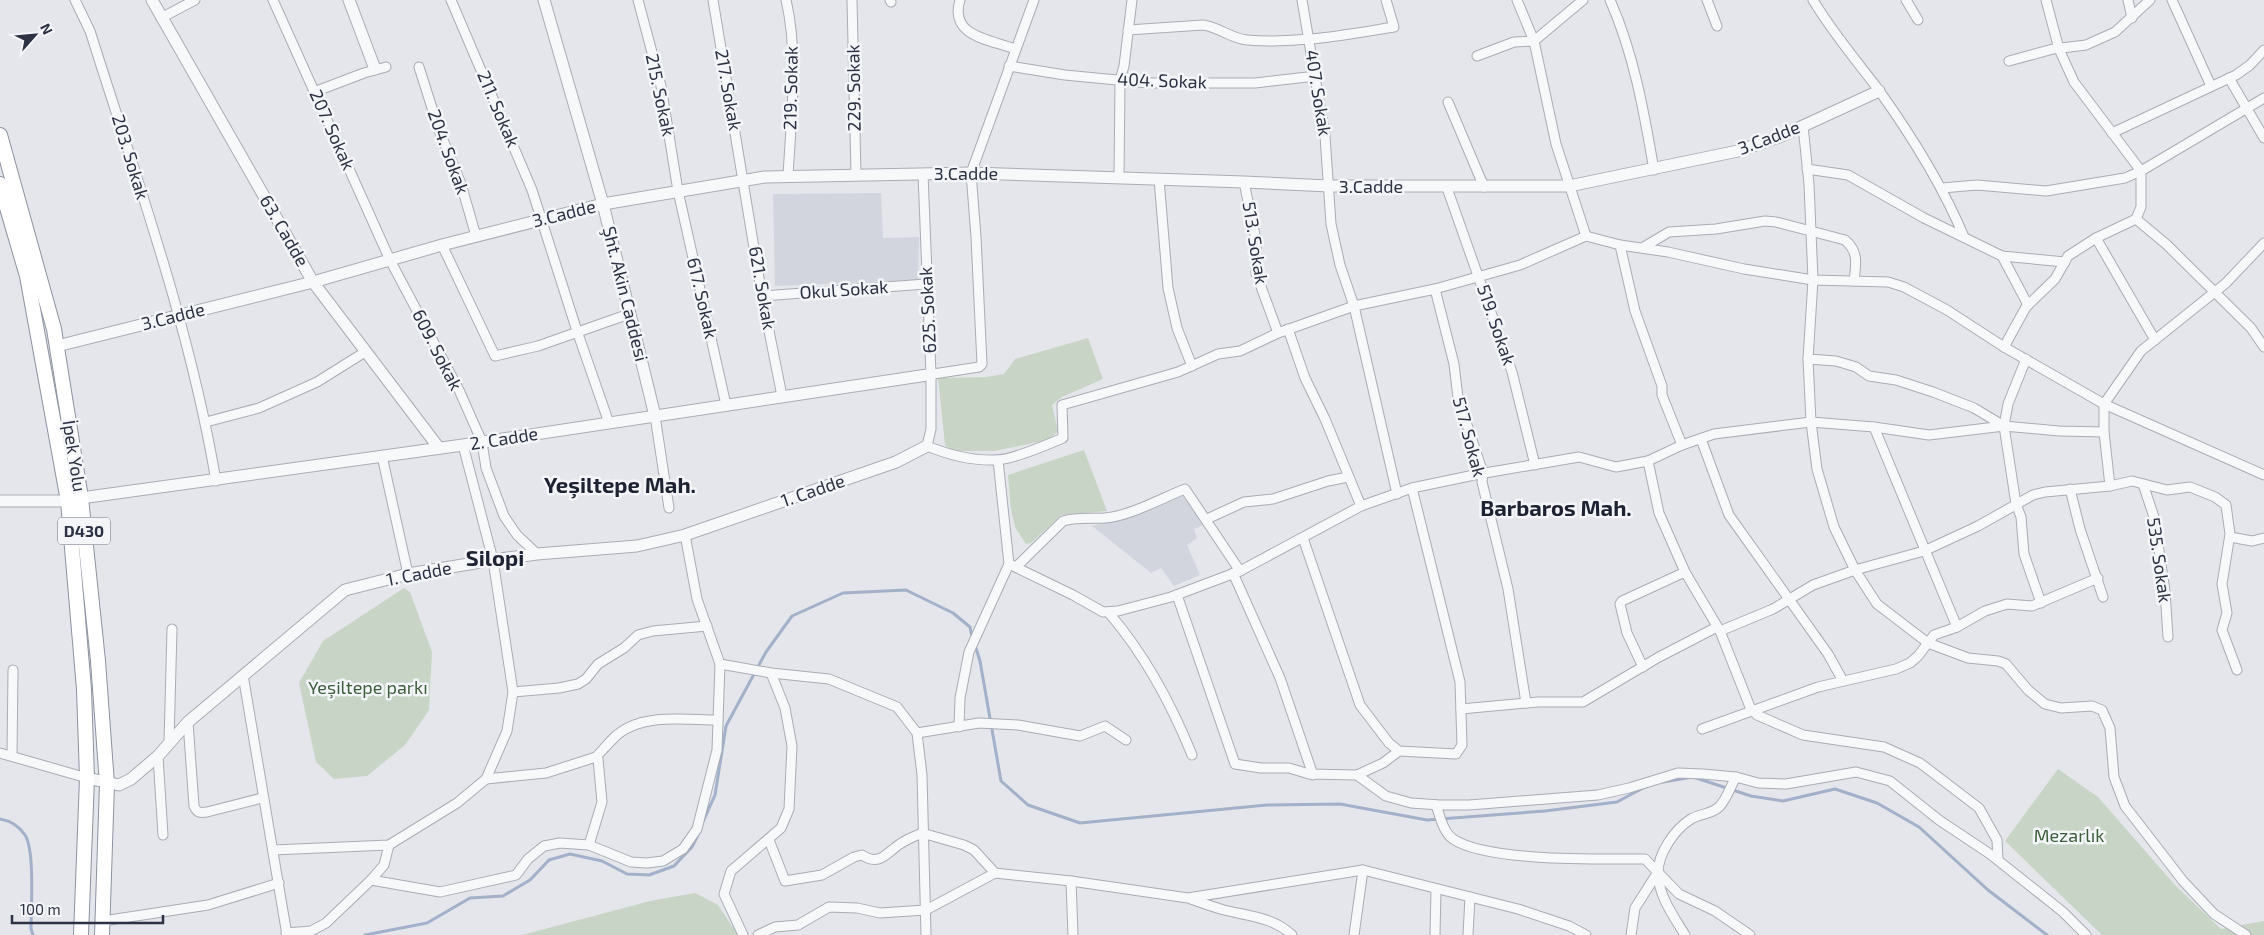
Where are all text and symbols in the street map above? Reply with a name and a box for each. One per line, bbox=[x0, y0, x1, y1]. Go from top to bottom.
north arrow bbox=[10, 10, 60, 60]
text: N bbox=[37, 21, 57, 37]
street label: 229. Sokak bbox=[841, 44, 865, 132]
street label: 219. Sokak bbox=[778, 46, 802, 130]
street label: 217. Sokak bbox=[711, 47, 747, 132]
street label: 407. Sokak bbox=[1301, 48, 1337, 138]
street label: 215. Sokak bbox=[642, 52, 680, 138]
street label: 211. Sokak bbox=[473, 67, 525, 150]
street label: 404. Sokak bbox=[1117, 67, 1207, 93]
street label: 207. Sokak bbox=[305, 86, 360, 173]
street label: 204. Sokak bbox=[423, 106, 474, 197]
street label: 203. Sokak bbox=[108, 112, 154, 202]
street label: 3.Cadde bbox=[1735, 115, 1803, 159]
street label: 3.Cadde bbox=[934, 162, 998, 184]
street label: 3.Cadde bbox=[1339, 175, 1403, 197]
street label: 63. Cadde bbox=[256, 191, 314, 270]
street label: 3.Cadde bbox=[530, 195, 598, 232]
street label: 513. Sokak bbox=[1239, 200, 1273, 286]
street label: Şht. Akin Caddesi bbox=[598, 224, 653, 364]
street label: 621. Sokak bbox=[745, 244, 781, 331]
street label: 617. Sokak bbox=[683, 255, 723, 340]
street label: 625. Sokak bbox=[914, 266, 940, 354]
street label: Okul Sokak bbox=[799, 275, 889, 303]
street label: 519. Sokak bbox=[1473, 281, 1521, 368]
street label: 3.Cadde bbox=[139, 298, 207, 335]
street label: 609. Sokak bbox=[408, 305, 468, 394]
street label: 517. Sokak bbox=[1449, 394, 1491, 479]
street label: İpek Yolu bbox=[58, 418, 92, 493]
street label: 2. Cadde bbox=[468, 422, 539, 454]
street label: 1. Cadde bbox=[778, 469, 847, 511]
district label: Yeşiltepe Mah. bbox=[544, 471, 696, 499]
district label: Barbaros Mah. bbox=[1480, 494, 1632, 520]
street label: 535. Sokak bbox=[2143, 516, 2177, 604]
road number: D430 bbox=[58, 518, 110, 544]
district label: Silopi bbox=[466, 544, 524, 570]
street label: 1. Cadde bbox=[384, 556, 453, 590]
park label: Yeşiltepe parkı bbox=[308, 676, 428, 699]
park label: Mezarlık bbox=[2034, 824, 2104, 846]
scale bar bbox=[12, 892, 164, 924]
text: 100 m bbox=[20, 900, 61, 918]

